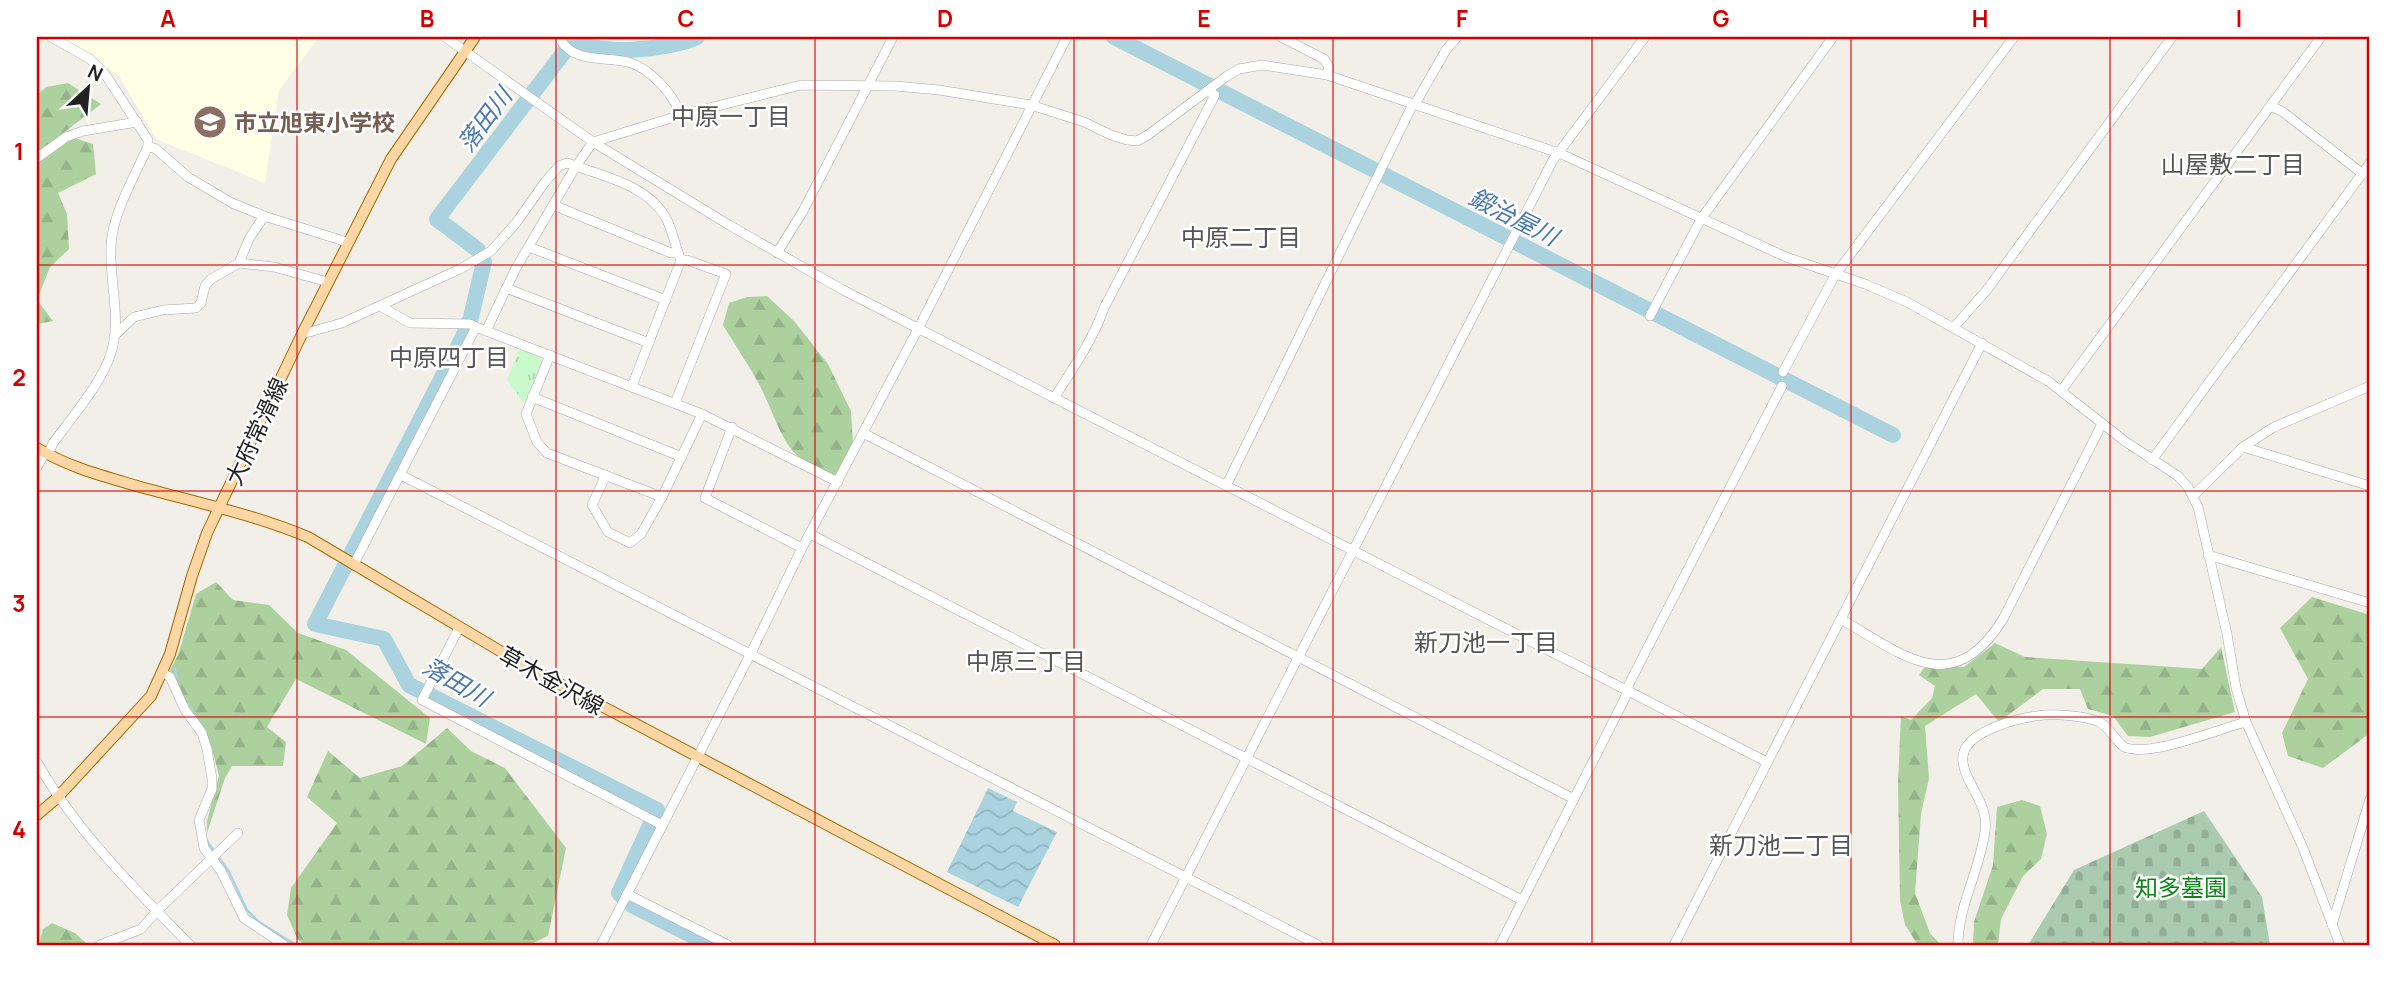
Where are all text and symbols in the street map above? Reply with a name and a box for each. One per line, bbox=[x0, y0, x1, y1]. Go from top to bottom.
text: A bbox=[160, 2, 176, 34]
text: B bbox=[420, 2, 434, 34]
text: C bbox=[678, 2, 695, 34]
text: D bbox=[937, 2, 953, 34]
text: E bbox=[1197, 2, 1211, 34]
text: F bbox=[1456, 2, 1468, 34]
text: G bbox=[1713, 2, 1730, 34]
text: H bbox=[1972, 2, 1988, 34]
text: I bbox=[2236, 2, 2242, 34]
north arrow bbox=[52, 52, 122, 122]
text: N bbox=[84, 58, 107, 87]
water label: 落田川 bbox=[449, 78, 521, 158]
district label: 中原一丁目 bbox=[671, 99, 791, 132]
school or university icon: 市立旭東小学校 bbox=[191, 103, 229, 141]
place label: 市立旭東小学校 bbox=[234, 106, 395, 138]
text: 1 bbox=[14, 135, 24, 167]
district label: 山屋敷二丁目 bbox=[2161, 147, 2305, 180]
water label: 鍛治屋川 bbox=[1464, 180, 1567, 254]
district label: 中原二丁目 bbox=[1181, 220, 1301, 253]
district label: 中原四丁目 bbox=[389, 340, 509, 373]
text: 2 bbox=[12, 361, 26, 393]
street label: 大府常滑線 bbox=[217, 372, 295, 490]
text: 3 bbox=[12, 587, 26, 619]
district label: 新刀池一丁目 bbox=[1414, 625, 1558, 658]
street label: 草木金沢線 bbox=[494, 638, 610, 722]
district label: 中原三丁目 bbox=[966, 644, 1086, 677]
water label: 落田川 bbox=[418, 649, 499, 715]
text: 4 bbox=[12, 813, 26, 845]
district label: 新刀池二丁目 bbox=[1709, 828, 1853, 861]
park label: 知多墓園 bbox=[2135, 871, 2227, 903]

